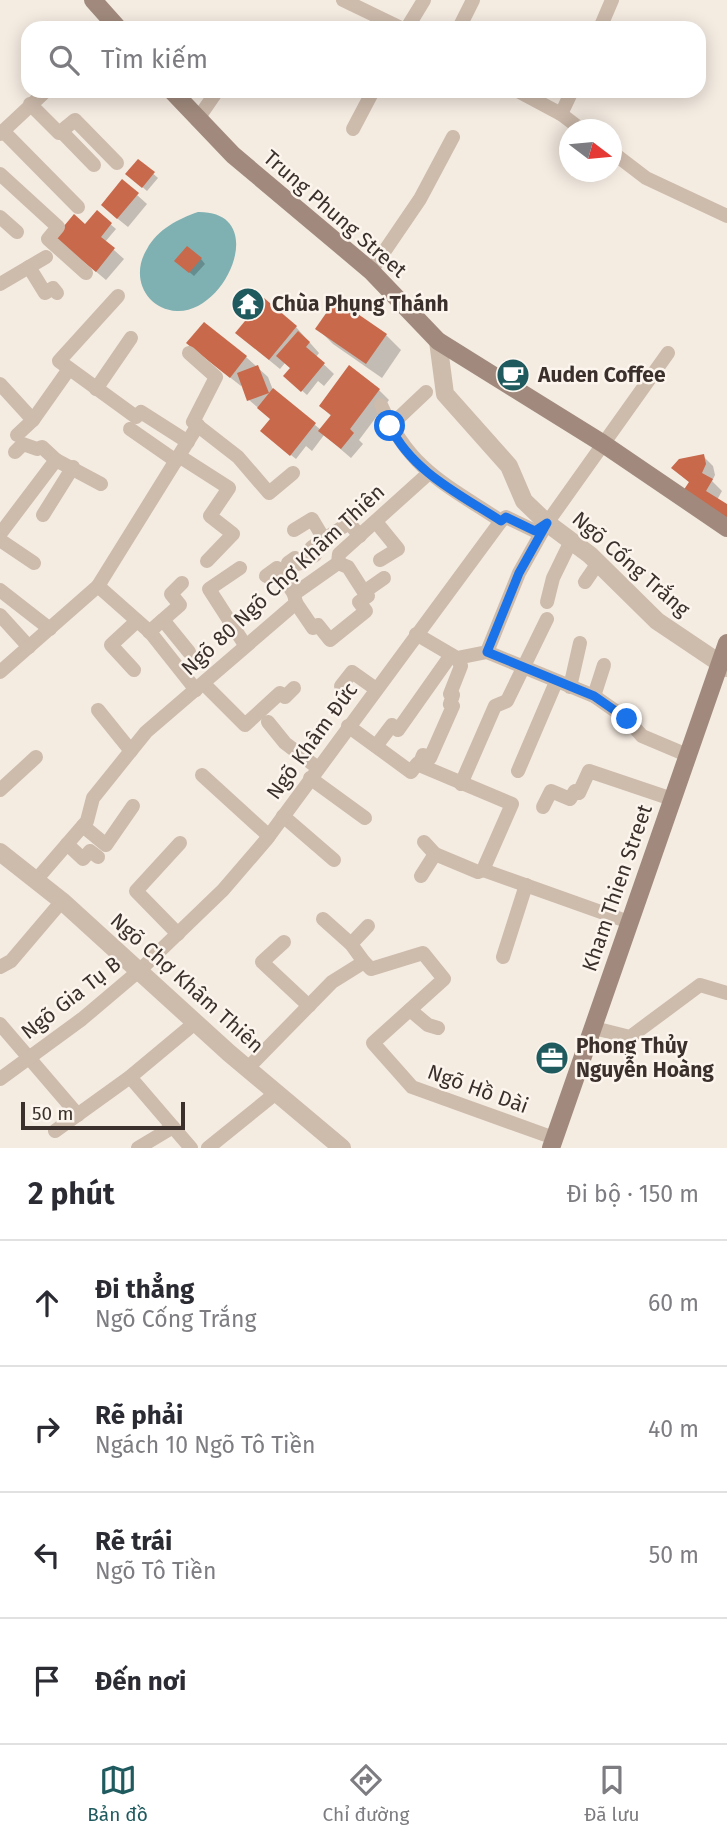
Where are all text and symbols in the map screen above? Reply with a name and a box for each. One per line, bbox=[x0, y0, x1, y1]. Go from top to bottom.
search box bbox=[21, 21, 706, 98]
icon: search bbox=[45, 41, 83, 79]
text: Tìm kiếm bbox=[101, 44, 208, 75]
north arrow bbox=[559, 119, 622, 182]
street label: Trung Phung Street bbox=[258, 145, 412, 284]
temple icon: Chùa Phụng Thánh bbox=[229, 285, 267, 323]
place label: Chùa Phụng Thánh bbox=[272, 291, 449, 317]
cafe icon: Auden Coffee bbox=[494, 356, 532, 394]
place label: Auden Coffee bbox=[537, 362, 666, 388]
route start bbox=[374, 410, 405, 441]
street label: Ngõ 80 Ngõ Chợ Khâm Thiên bbox=[176, 479, 390, 681]
street label: Ngõ Cống Trắng bbox=[567, 506, 695, 622]
street label: Ngõ Khâm Đức bbox=[261, 677, 363, 805]
route end bbox=[611, 703, 642, 734]
street label: Kham Thien Street bbox=[576, 801, 658, 975]
street label: Ngõ Chợ Khâm Thiên bbox=[105, 907, 269, 1059]
street label: Ngõ Gia Tụ B bbox=[16, 951, 126, 1045]
place label: Phong Thủy Nguyễn Hoàng bbox=[576, 1033, 714, 1083]
office icon: Phong Thủy Nguyễn Hoàng bbox=[533, 1039, 571, 1077]
street label: Ngõ Hồ Dài bbox=[424, 1059, 532, 1119]
scale bar bbox=[21, 1099, 186, 1131]
text: 50 m bbox=[32, 1102, 73, 1125]
text: 2 phút bbox=[28, 1176, 115, 1212]
text: Đi bộ · 150 m bbox=[566, 1180, 699, 1208]
text: Đi thẳng bbox=[95, 1274, 194, 1305]
icon: ahead bbox=[28, 1284, 66, 1322]
text: 60 m bbox=[648, 1289, 699, 1317]
text: Ngõ Cống Trắng bbox=[95, 1305, 256, 1333]
text: Rẽ phải bbox=[95, 1400, 183, 1431]
icon: right bbox=[28, 1410, 66, 1448]
text: 40 m bbox=[648, 1415, 699, 1443]
text: Ngách 10 Ngõ Tô Tiền bbox=[95, 1431, 316, 1459]
text: Rẽ trái bbox=[95, 1526, 172, 1557]
icon: left bbox=[28, 1536, 66, 1574]
text: 50 m bbox=[649, 1541, 699, 1569]
text: Ngõ Tô Tiền bbox=[95, 1557, 216, 1585]
icon: arrive bbox=[28, 1662, 66, 1700]
text: Đến nơi bbox=[95, 1666, 186, 1697]
tab: Bản đồ bbox=[87, 1761, 148, 1826]
tab: Chỉ đường bbox=[323, 1761, 409, 1826]
tab: Đã lưu bbox=[584, 1761, 640, 1826]

